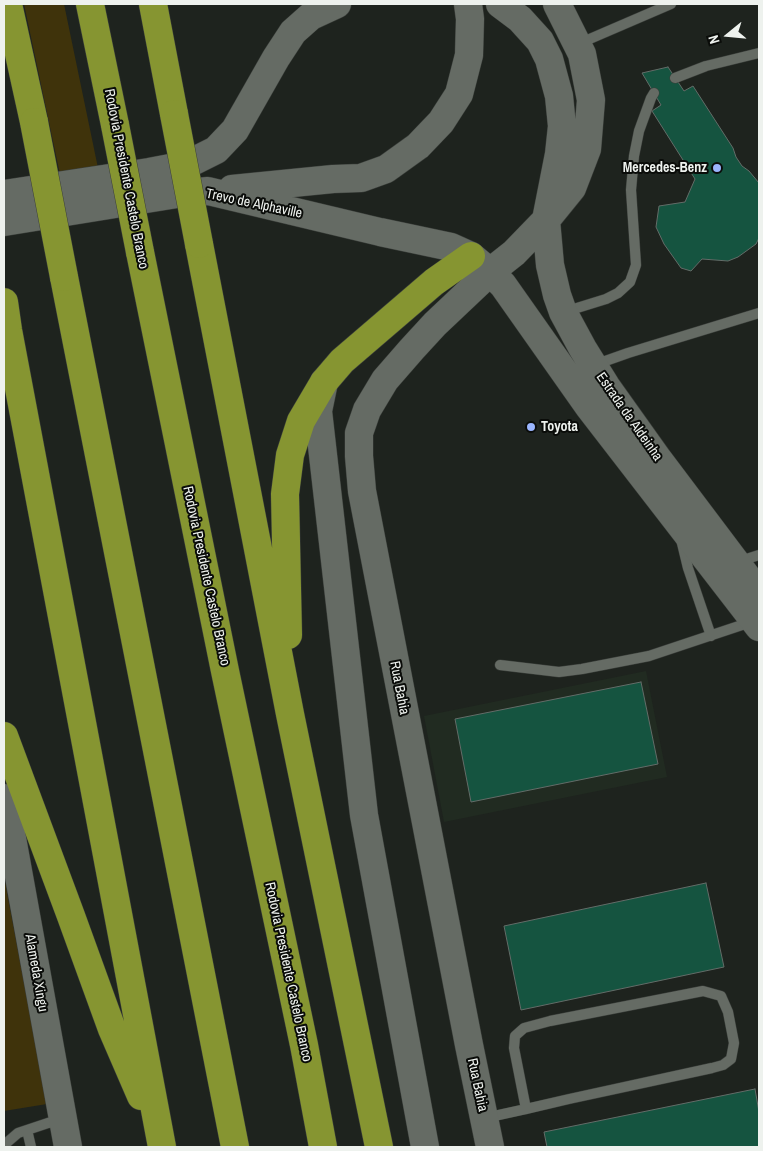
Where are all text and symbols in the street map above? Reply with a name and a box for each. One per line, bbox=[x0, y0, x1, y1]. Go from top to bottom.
north arrow bbox=[703, 10, 753, 60]
text: N bbox=[704, 33, 723, 46]
street label: Rodovia Presidente Castelo Branco bbox=[100, 88, 152, 270]
place label: Mercedes-Benz bbox=[623, 160, 707, 176]
marker: Mercedes-Benz bbox=[711, 162, 723, 174]
street label: Trevo de Alphaville bbox=[204, 186, 304, 222]
street label: Estrada da Aldeinha bbox=[592, 370, 666, 464]
place label: Toyota bbox=[541, 419, 578, 435]
marker: Toyota bbox=[525, 421, 537, 433]
street label: Rodovia Presidente Castelo Branco bbox=[179, 485, 233, 667]
street label: Rua Bahia bbox=[386, 660, 412, 716]
street label: Rodovia Presidente Castelo Branco bbox=[261, 881, 315, 1063]
street label: Alameda Xingu bbox=[21, 933, 51, 1013]
street label: Rua Bahia bbox=[463, 1057, 491, 1113]

